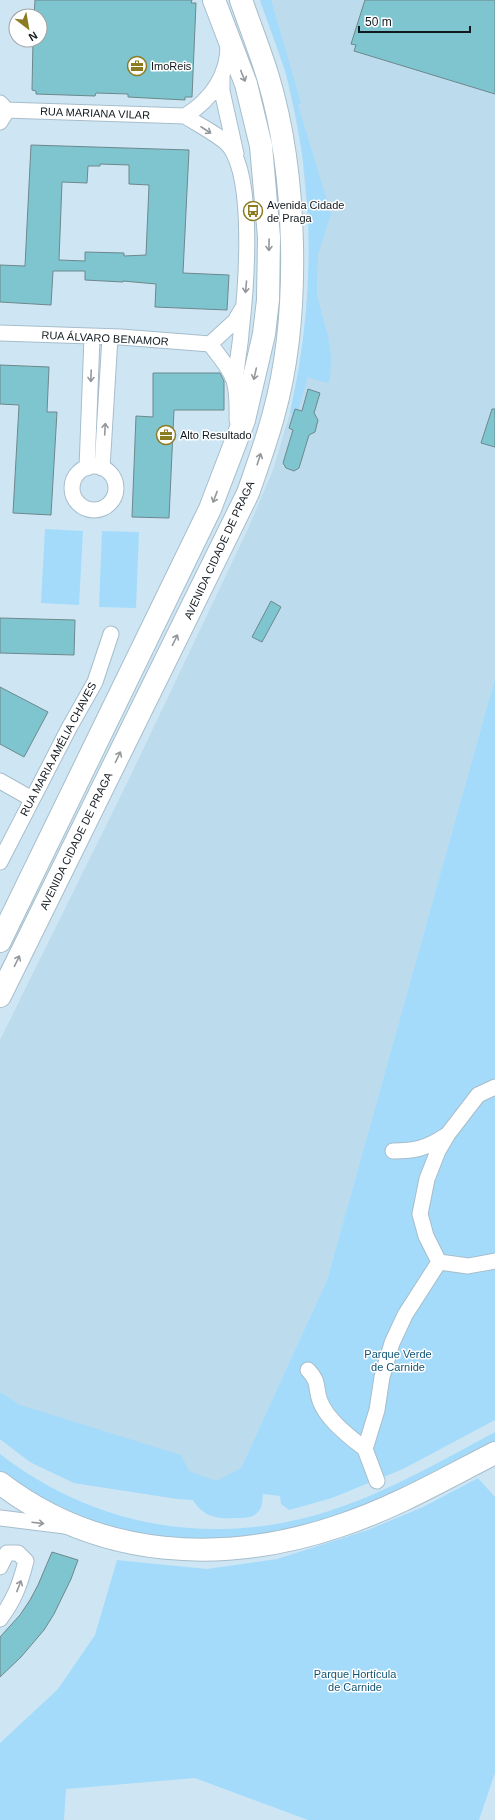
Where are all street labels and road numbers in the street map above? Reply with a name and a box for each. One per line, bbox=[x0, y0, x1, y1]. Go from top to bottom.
street label: RUA MARIANA VILAR bbox=[40, 105, 150, 121]
street label: RUA ÁLVARO BENAMOR bbox=[41, 329, 169, 347]
street label: AVENIDA CIDADE DE PRAGA bbox=[182, 478, 257, 621]
street label: RUA MARIA AMÉLIA CHAVES bbox=[18, 680, 98, 818]
street label: AVENIDA CIDADE DE PRAGA bbox=[37, 770, 115, 912]

